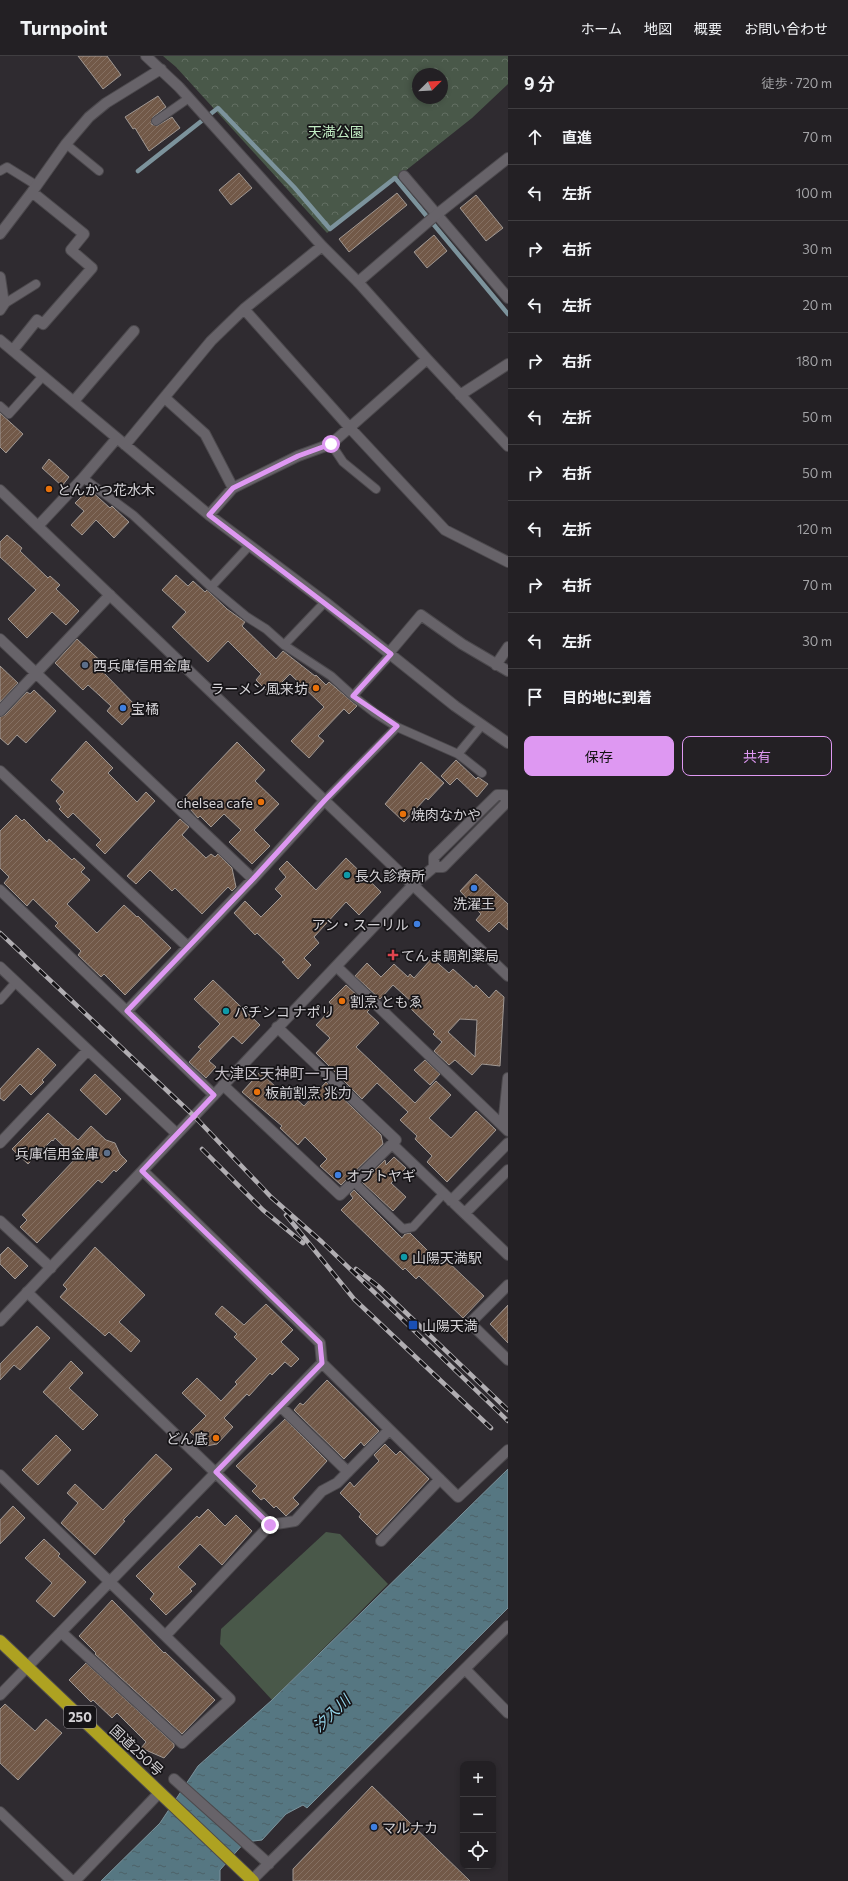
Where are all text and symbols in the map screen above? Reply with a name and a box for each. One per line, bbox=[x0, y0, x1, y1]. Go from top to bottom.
text: Turnpoint bbox=[20, 16, 108, 39]
text: ホーム bbox=[580, 20, 622, 37]
text: 地図 bbox=[644, 20, 672, 37]
text: 概要 bbox=[694, 20, 722, 37]
text: お問い合わせ bbox=[744, 20, 828, 37]
north arrow bbox=[412, 68, 448, 104]
text: 9 分 bbox=[524, 73, 555, 94]
text: 徒歩 · 720 m bbox=[762, 75, 832, 91]
park label: 天満公園 bbox=[308, 123, 364, 140]
icon: ahead bbox=[524, 126, 546, 148]
text: 直進 bbox=[562, 128, 592, 146]
text: 70 m bbox=[803, 129, 832, 145]
icon: left bbox=[524, 182, 546, 204]
text: 左折 bbox=[562, 184, 592, 202]
text: 100 m bbox=[796, 185, 832, 201]
icon: right bbox=[524, 238, 546, 260]
text: 右折 bbox=[562, 240, 592, 258]
text: 30 m bbox=[802, 241, 832, 257]
icon: left bbox=[524, 294, 546, 316]
text: 左折 bbox=[562, 296, 592, 314]
text: 20 m bbox=[803, 297, 832, 313]
icon: right bbox=[524, 350, 546, 372]
text: 右折 bbox=[562, 352, 592, 370]
text: 180 m bbox=[796, 353, 832, 369]
icon: left bbox=[524, 406, 546, 428]
text: 左折 bbox=[562, 408, 592, 426]
text: 50 m bbox=[802, 409, 832, 425]
route start bbox=[322, 435, 340, 453]
icon: right bbox=[524, 462, 546, 484]
text: 右折 bbox=[562, 464, 592, 482]
text: 50 m bbox=[802, 465, 832, 481]
place label: とんかつ花水木 bbox=[57, 481, 155, 498]
marker: とんかつ花水木 bbox=[44, 484, 54, 494]
icon: left bbox=[524, 518, 546, 540]
text: 左折 bbox=[562, 520, 592, 538]
text: 120 m bbox=[797, 521, 832, 537]
icon: right bbox=[524, 574, 546, 596]
text: 右折 bbox=[562, 576, 592, 594]
text: 70 m bbox=[803, 577, 832, 593]
icon: left bbox=[524, 630, 546, 652]
text: 左折 bbox=[562, 632, 592, 650]
text: 30 m bbox=[802, 633, 832, 649]
place label: 西兵庫信用金庫 bbox=[93, 657, 191, 674]
marker: 西兵庫信用金庫 bbox=[80, 660, 90, 670]
place label: ラーメン風来坊 bbox=[211, 680, 308, 697]
marker: ラーメン風来坊 bbox=[311, 683, 321, 693]
icon: arrive bbox=[524, 686, 546, 708]
text: 目的地に到着 bbox=[562, 688, 652, 706]
place label: 宝橘 bbox=[131, 700, 159, 717]
marker: 宝橘 bbox=[118, 703, 128, 713]
button: 保存 bbox=[524, 736, 674, 776]
button: 共有 bbox=[682, 736, 832, 776]
place label: chelsea cafe bbox=[177, 794, 253, 811]
marker: chelsea cafe bbox=[256, 797, 266, 807]
place label: 焼肉なかや bbox=[411, 806, 481, 823]
marker: 焼肉なかや bbox=[398, 809, 408, 819]
place label: 長久診療所 bbox=[355, 867, 425, 884]
marker: 長久診療所 bbox=[342, 870, 352, 880]
marker: 洗濯王 bbox=[469, 883, 479, 893]
place label: 洗濯王 bbox=[453, 895, 495, 912]
place label: アン・スーリル bbox=[312, 916, 409, 933]
marker: アン・スーリル bbox=[412, 919, 422, 929]
place label: てんま調剤薬局 bbox=[401, 947, 499, 964]
marker: てんま調剤薬局 bbox=[388, 950, 398, 960]
place label: 割烹 ともゑ bbox=[350, 993, 423, 1010]
marker: 割烹 ともゑ bbox=[337, 996, 347, 1006]
place label: パチンコ ナポリ bbox=[234, 1003, 335, 1020]
marker: パチンコ ナポリ bbox=[221, 1006, 231, 1016]
district label: 大津区天神町一丁目 bbox=[214, 1064, 350, 1082]
place label: 板前割烹 兆力 bbox=[265, 1084, 352, 1101]
marker: 板前割烹 兆力 bbox=[252, 1087, 262, 1097]
place label: 兵庫信用金庫 bbox=[15, 1145, 99, 1162]
marker: 兵庫信用金庫 bbox=[102, 1148, 112, 1158]
place label: オプトヤギ bbox=[346, 1167, 416, 1184]
marker: オプトヤギ bbox=[333, 1170, 343, 1180]
place label: 山陽天満駅 bbox=[412, 1249, 482, 1266]
marker: 山陽天満駅 bbox=[399, 1252, 409, 1262]
place label: 山陽天満 bbox=[422, 1317, 478, 1334]
marker: 山陽天満 bbox=[407, 1319, 419, 1331]
place label: どん底 bbox=[166, 1430, 208, 1447]
marker: どん底 bbox=[211, 1433, 221, 1443]
route end bbox=[261, 1516, 279, 1534]
water label: 汐入川 bbox=[309, 1690, 355, 1735]
road number: 250 bbox=[64, 1706, 96, 1728]
street label: 国道250号 bbox=[107, 1721, 167, 1779]
map controls bbox=[460, 1761, 496, 1869]
button: + bbox=[460, 1761, 496, 1797]
button: − bbox=[460, 1797, 496, 1833]
place label: マルナカ bbox=[382, 1819, 438, 1836]
marker: マルナカ bbox=[369, 1822, 379, 1832]
button: locate bbox=[460, 1833, 496, 1869]

